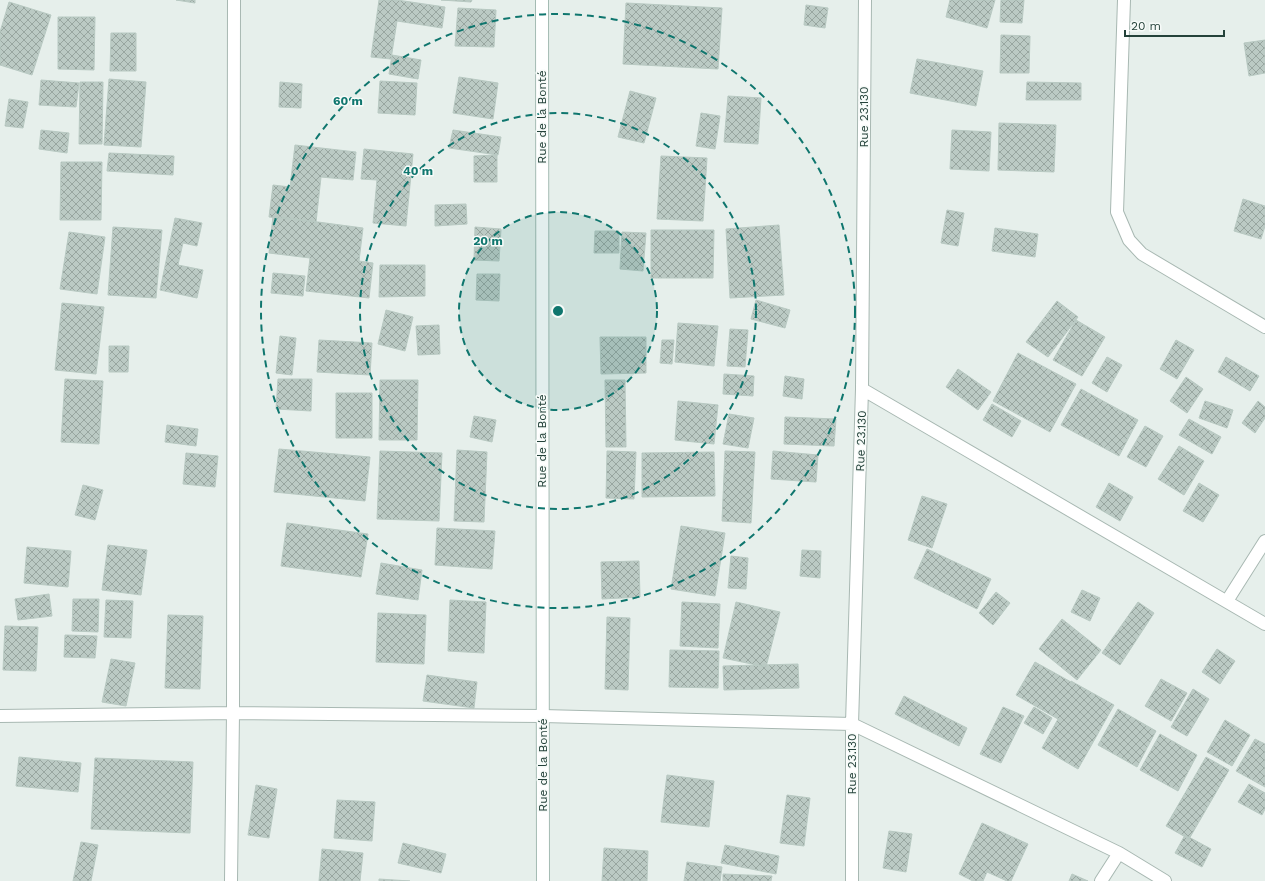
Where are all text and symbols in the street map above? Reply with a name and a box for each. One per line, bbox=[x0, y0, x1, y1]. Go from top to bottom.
scale bar bbox=[1125, 12, 1224, 38]
text: 20 m bbox=[1131, 19, 1161, 33]
street label: Rue de la Bonté bbox=[535, 70, 549, 164]
street label: Rue 23.130 bbox=[857, 86, 871, 148]
text: 60 m bbox=[333, 94, 363, 108]
text: 40 m bbox=[403, 164, 433, 178]
text: 20 m bbox=[473, 234, 503, 248]
centre of rings bbox=[551, 304, 565, 318]
street label: Rue de la Bonté bbox=[535, 394, 549, 488]
street label: Rue 23.130 bbox=[853, 410, 869, 472]
street label: Rue de la Bonté bbox=[536, 718, 550, 812]
street label: Rue 23.130 bbox=[845, 733, 859, 795]

